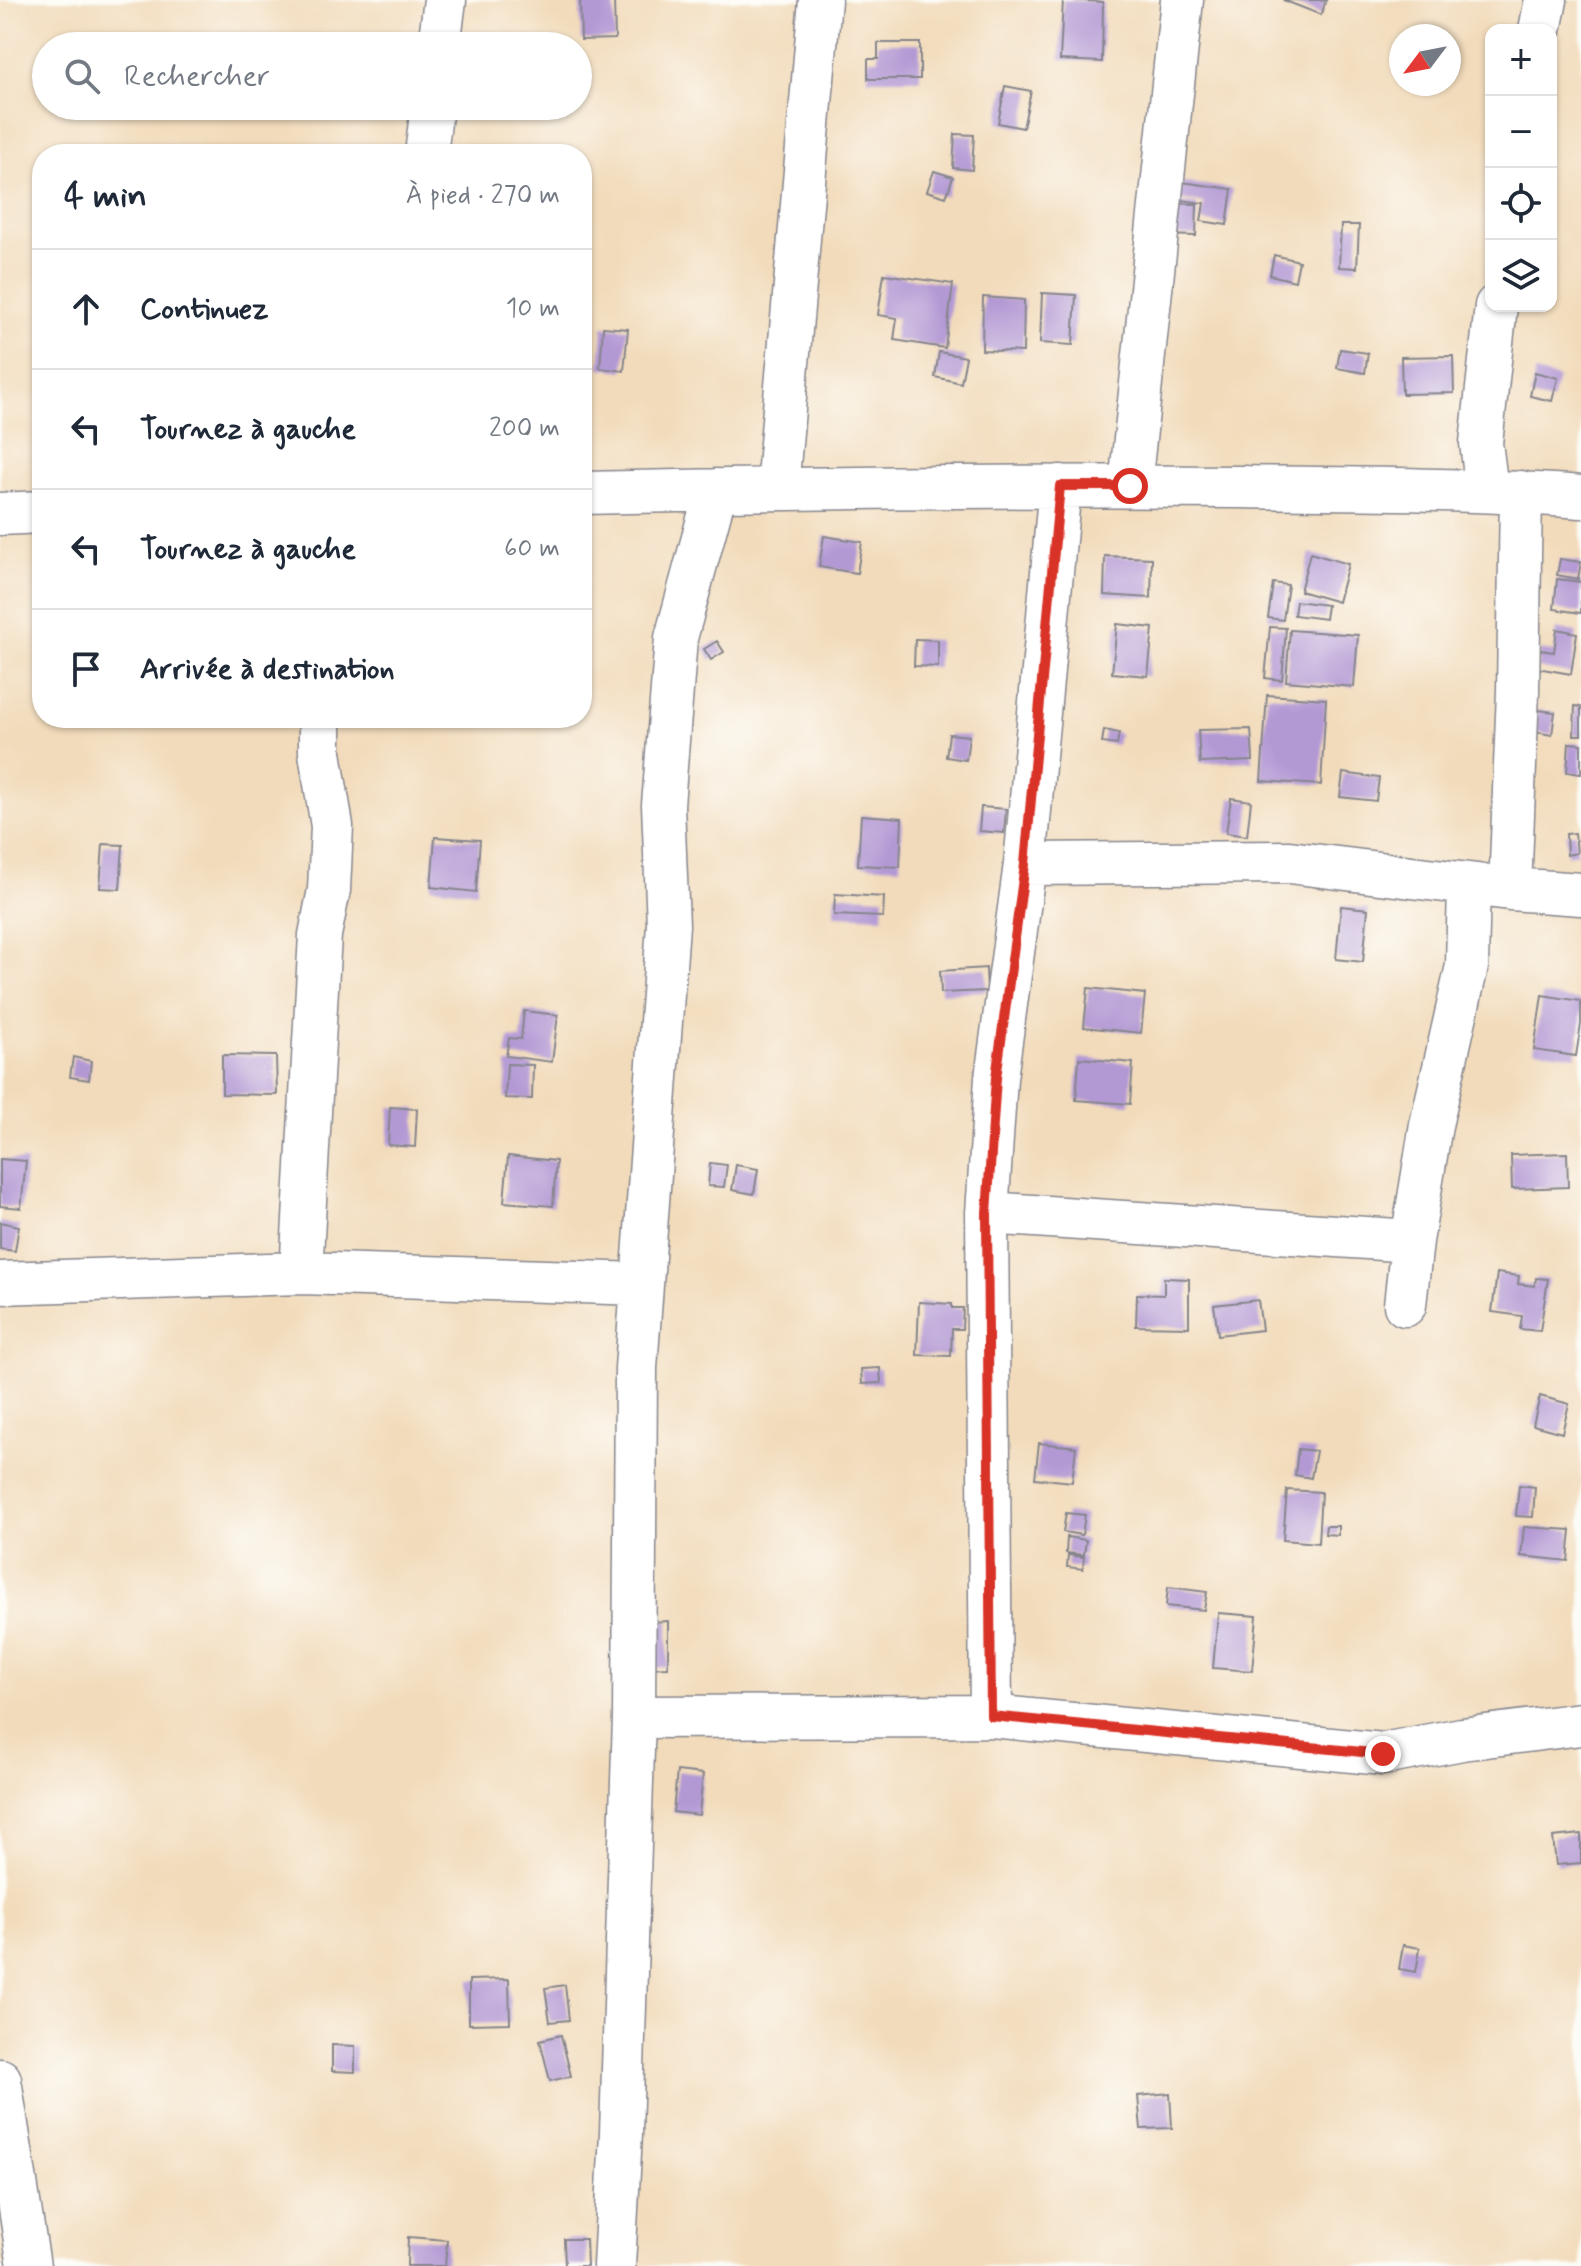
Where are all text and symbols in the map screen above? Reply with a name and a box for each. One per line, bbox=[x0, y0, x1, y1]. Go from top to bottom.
north arrow bbox=[1389, 24, 1461, 96]
map controls bbox=[1485, 24, 1557, 312]
button: + bbox=[1485, 24, 1557, 96]
search box bbox=[32, 32, 592, 120]
icon: search bbox=[60, 54, 104, 98]
text: Rechercher bbox=[124, 57, 270, 96]
button: − bbox=[1485, 96, 1557, 168]
button: locate bbox=[1485, 168, 1557, 240]
text: 4 min bbox=[64, 174, 147, 219]
text: À pied · 270 m bbox=[406, 179, 560, 213]
button: layers bbox=[1485, 240, 1557, 312]
icon: ahead bbox=[64, 287, 108, 331]
text: Continuez bbox=[140, 290, 269, 329]
text: 10 m bbox=[506, 292, 560, 326]
icon: left bbox=[64, 407, 108, 451]
text: Tournez à gauche bbox=[140, 410, 356, 449]
text: 200 m bbox=[489, 412, 560, 446]
route start bbox=[1112, 468, 1148, 504]
icon: left bbox=[64, 527, 108, 571]
text: Tournez à gauche bbox=[140, 530, 356, 569]
text: 60 m bbox=[504, 532, 560, 566]
icon: arrive bbox=[64, 647, 108, 691]
text: Arrivée à destination bbox=[140, 650, 395, 689]
route end bbox=[1365, 1736, 1401, 1772]

